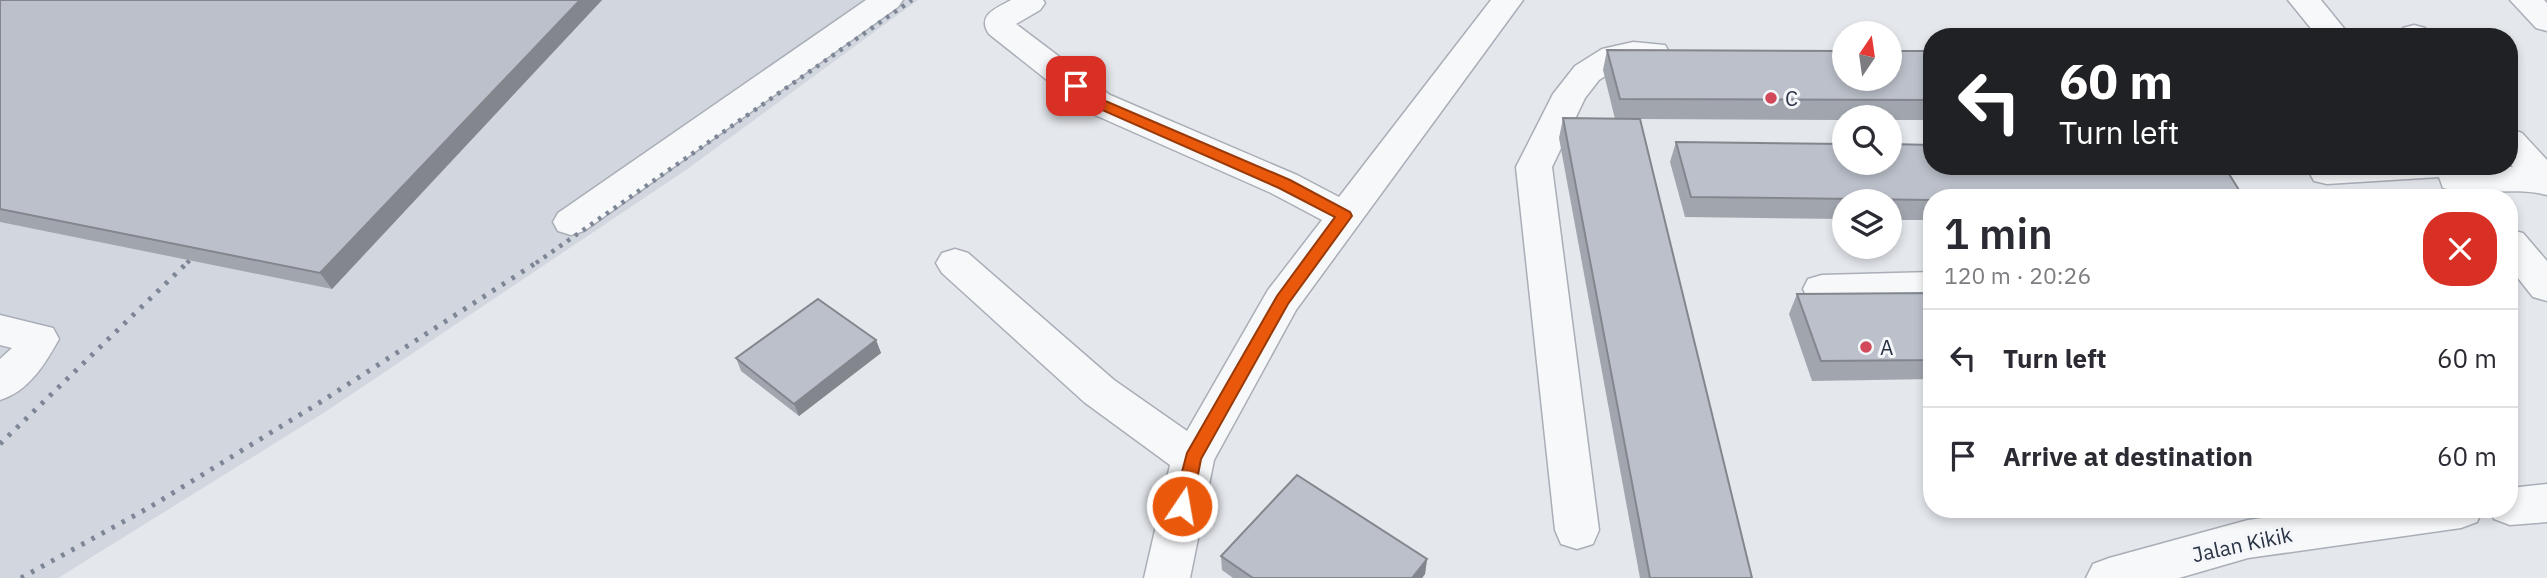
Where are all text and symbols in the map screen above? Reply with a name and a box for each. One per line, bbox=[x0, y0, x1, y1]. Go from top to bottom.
north arrow bbox=[1832, 21, 1902, 91]
map controls bbox=[1832, 21, 1902, 259]
text: 60 m bbox=[2059, 49, 2173, 112]
pin bbox=[1046, 56, 1106, 116]
icon: left bbox=[1944, 56, 2035, 147]
icon: arrive bbox=[1057, 67, 1095, 105]
place label: C bbox=[1785, 84, 1798, 112]
marker: C bbox=[1763, 90, 1779, 106]
button: search bbox=[1832, 105, 1902, 175]
text: Turn left bbox=[2059, 111, 2179, 153]
button: layers bbox=[1832, 189, 1902, 259]
text: 1 min bbox=[1944, 206, 2053, 261]
button: close bbox=[2423, 212, 2497, 286]
text: 120 m · 20:26 bbox=[1944, 260, 2091, 290]
place label: A bbox=[1880, 333, 1893, 361]
marker: A bbox=[1858, 339, 1874, 355]
icon: left bbox=[1944, 339, 1982, 377]
text: Turn left bbox=[2003, 341, 2106, 375]
text: 60 m bbox=[2437, 341, 2497, 375]
icon: arrive bbox=[1944, 437, 1982, 475]
text: Arrive at destination bbox=[2003, 439, 2253, 473]
text: 60 m bbox=[2437, 439, 2497, 473]
position arrow bbox=[1145, 469, 1219, 543]
street label: Jalan Kikik bbox=[2189, 520, 2295, 568]

